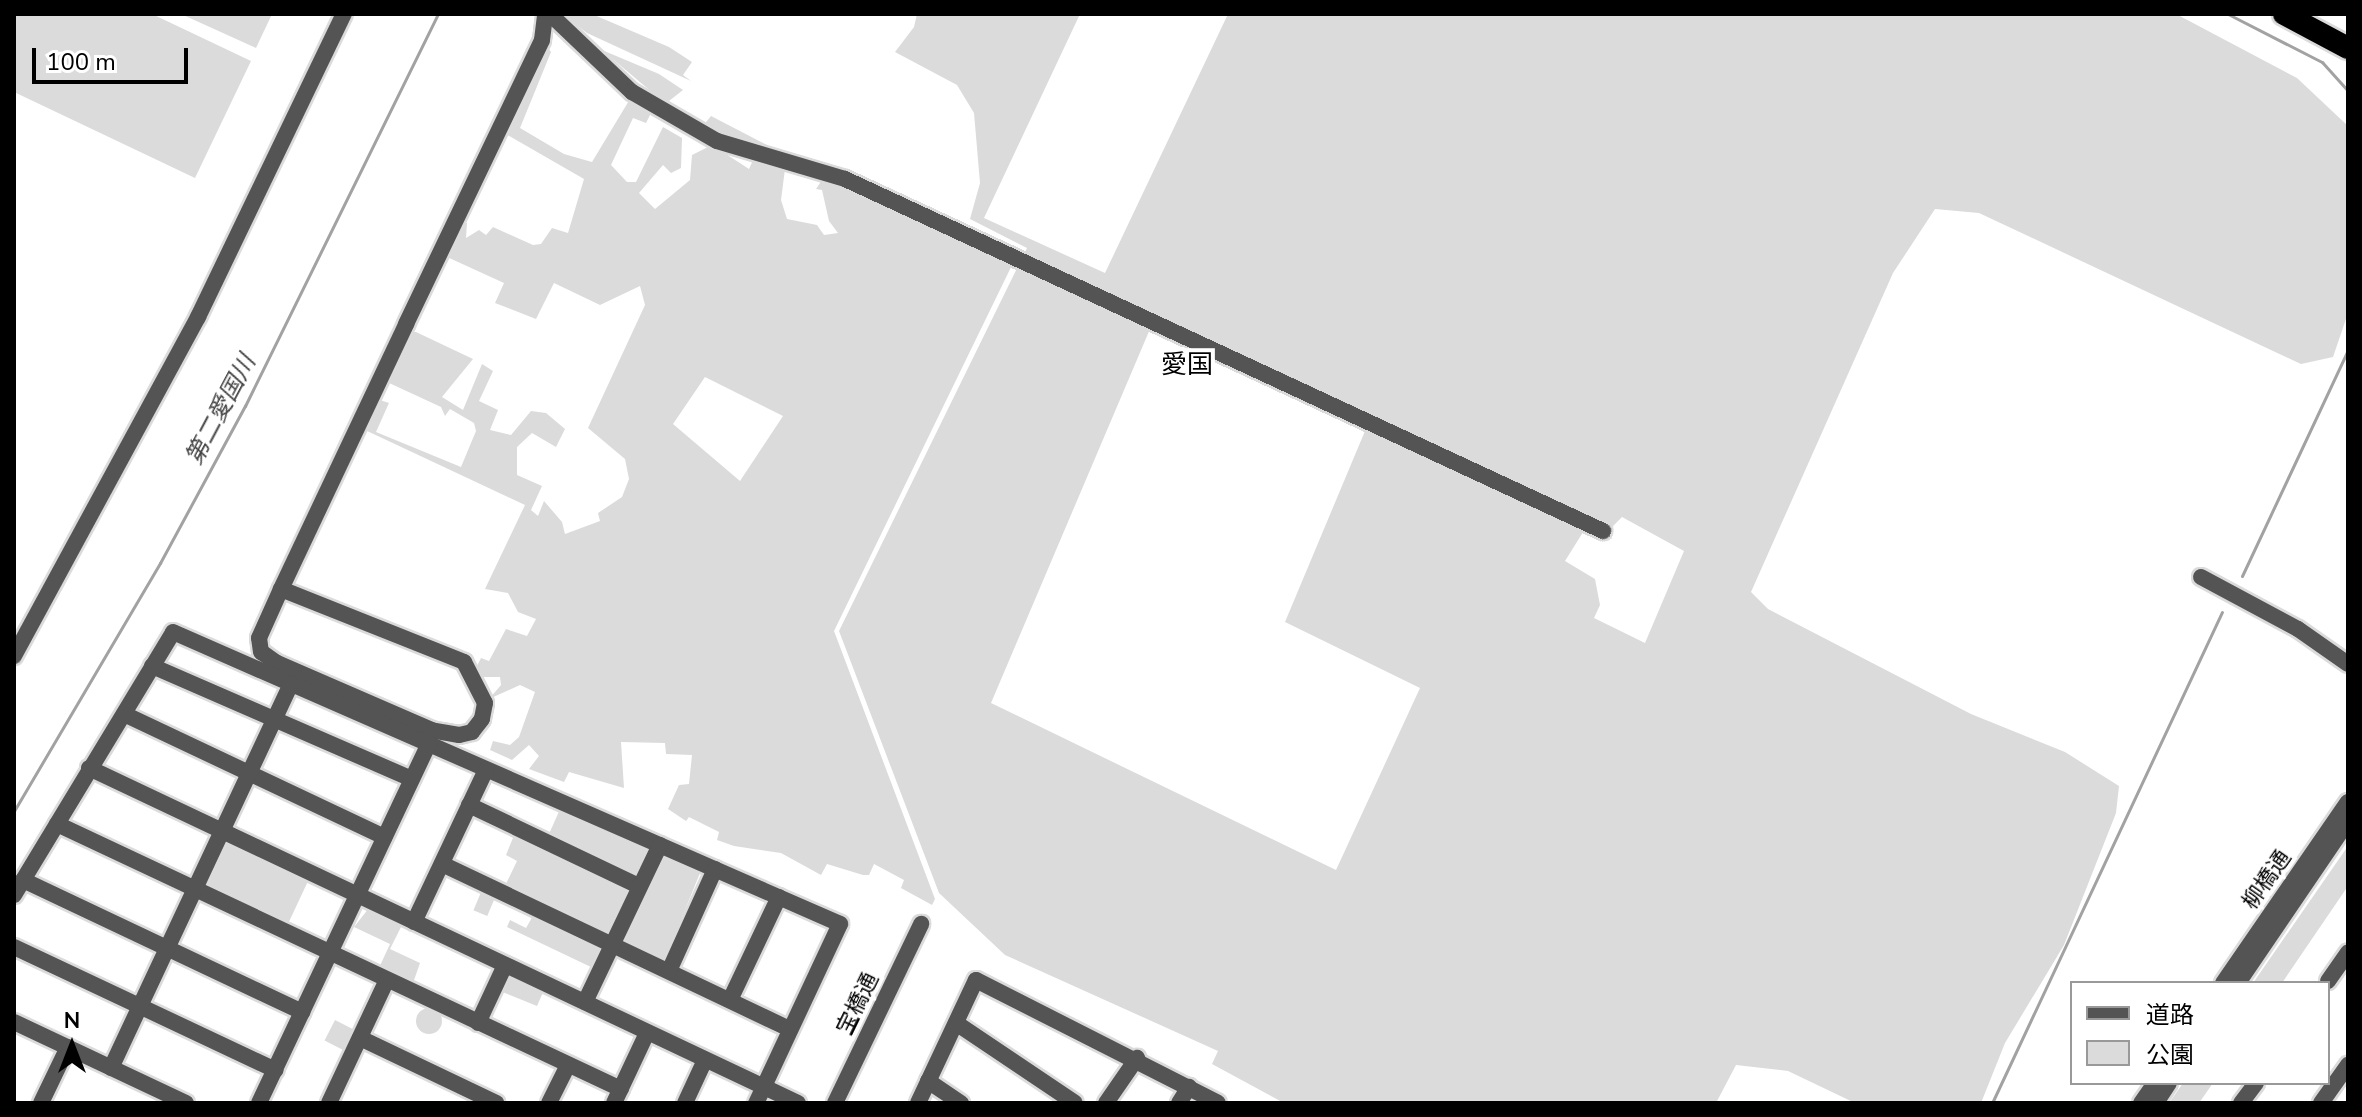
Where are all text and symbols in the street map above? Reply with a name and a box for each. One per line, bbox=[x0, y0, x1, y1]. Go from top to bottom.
scale bar bbox=[36, 32, 192, 82]
text: 100 m bbox=[46, 46, 116, 78]
district label: 愛国 bbox=[1161, 349, 1213, 381]
water label: 第二愛国川 bbox=[180, 350, 262, 470]
street label: 柳橋通 bbox=[2237, 845, 2297, 915]
street label: 宝橋通 bbox=[832, 969, 884, 1039]
legend bbox=[2070, 981, 2330, 1085]
text: 道路 bbox=[2146, 999, 2194, 1031]
north arrow bbox=[32, 1005, 112, 1085]
text: N bbox=[64, 1006, 80, 1036]
text: 公園 bbox=[2146, 1039, 2194, 1071]

